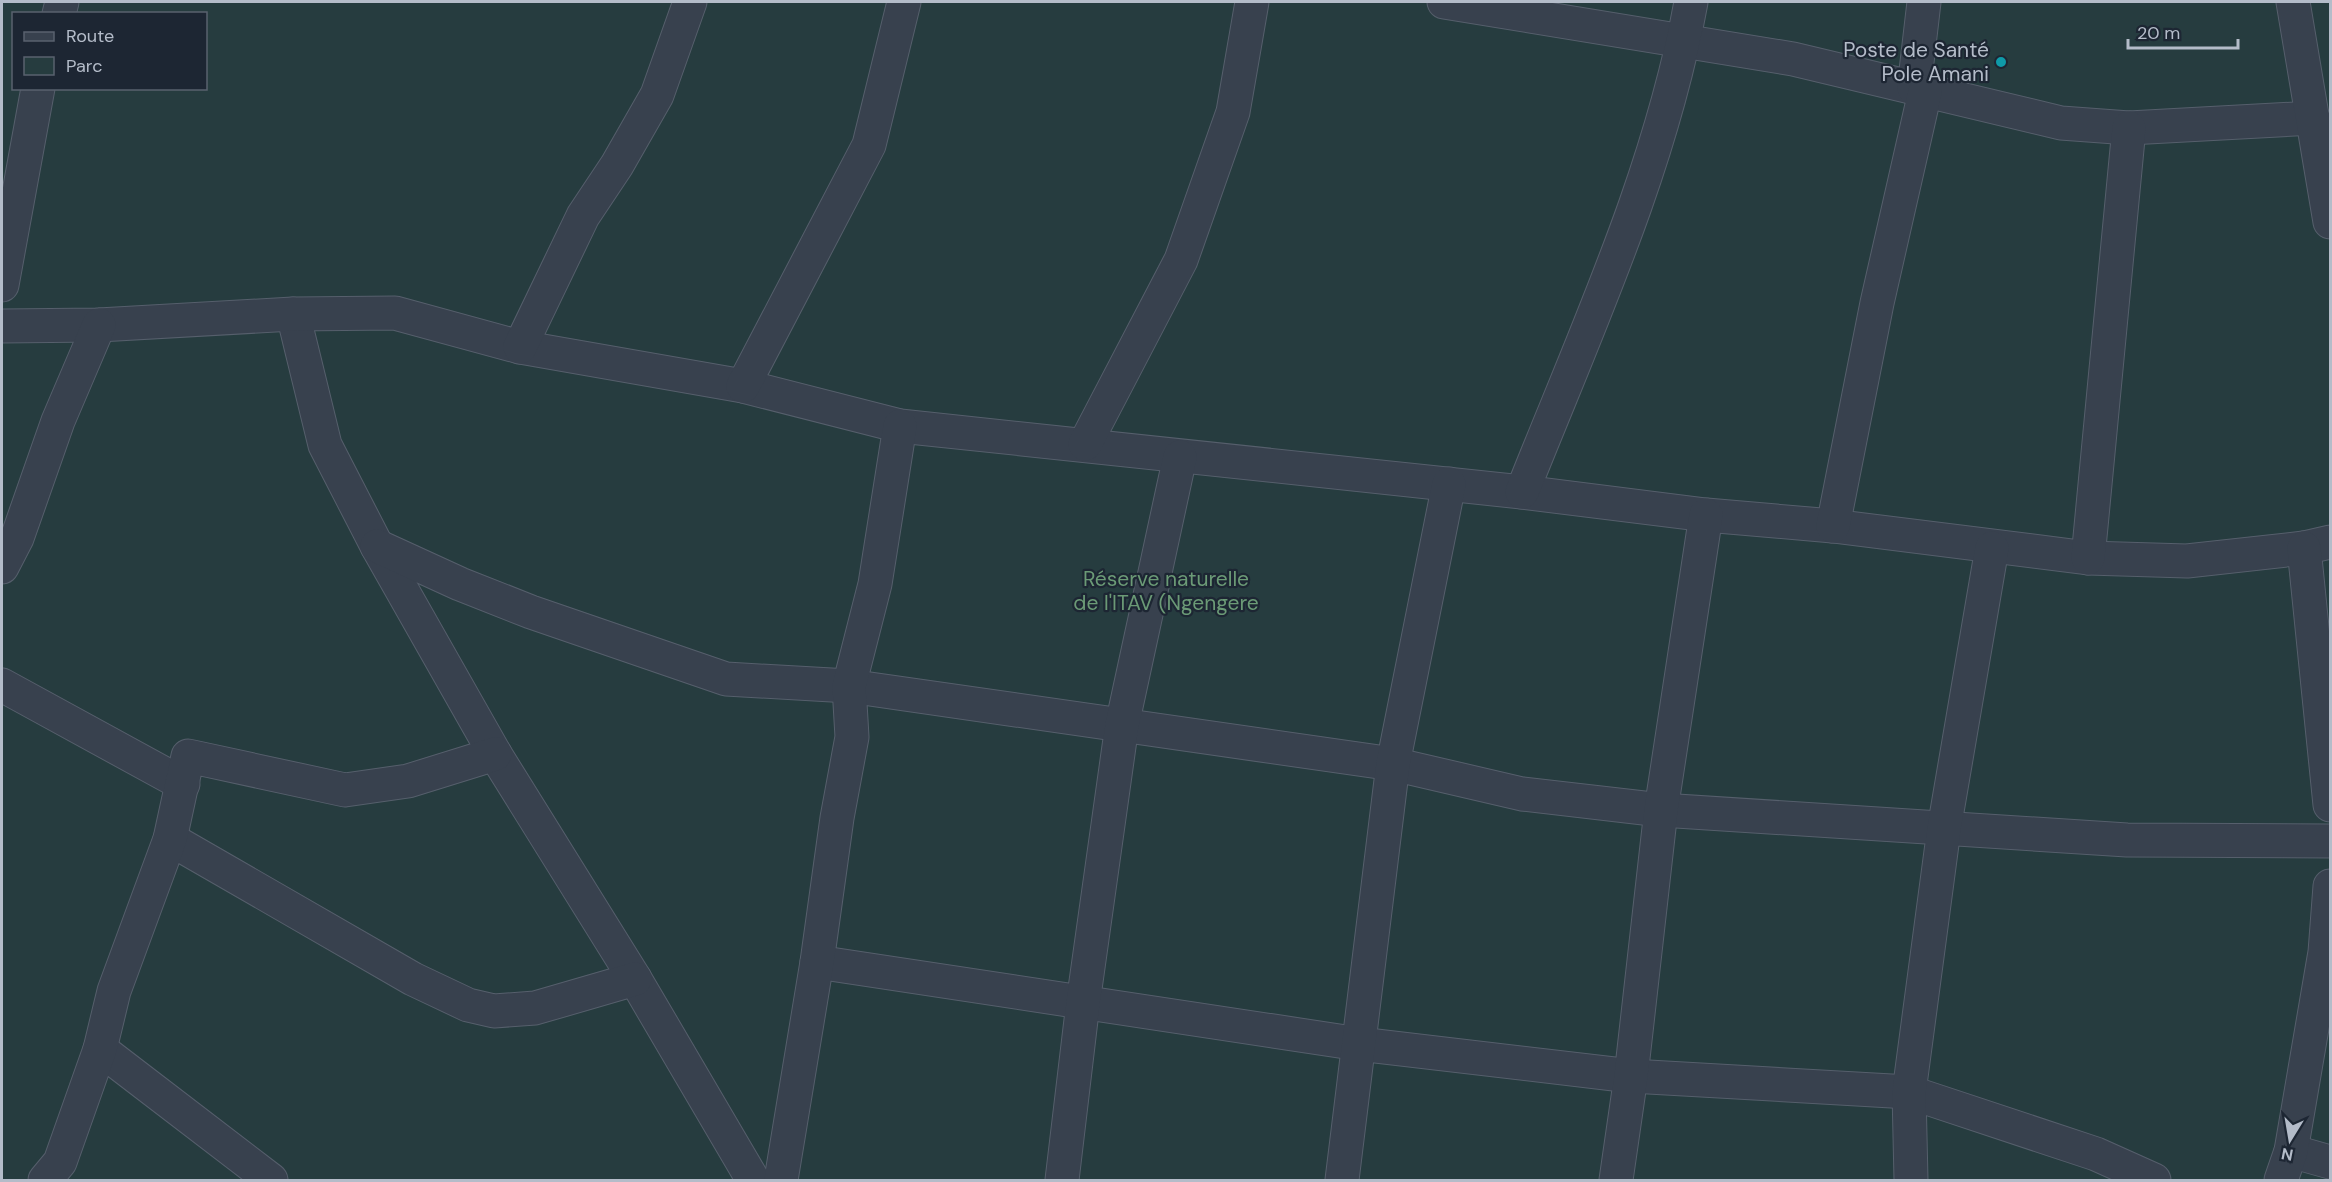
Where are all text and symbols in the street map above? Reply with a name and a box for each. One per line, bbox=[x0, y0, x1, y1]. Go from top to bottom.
legend bbox=[12, 12, 207, 90]
scale bar bbox=[2128, 12, 2238, 50]
text: 20 m bbox=[2137, 21, 2180, 45]
text: Route bbox=[66, 24, 114, 48]
place label: Poste de Santé Pole Amani bbox=[1843, 36, 1989, 88]
text: Parc bbox=[66, 54, 102, 78]
marker: Poste de Santé Pole Amani bbox=[1994, 55, 2008, 69]
park label: Réserve naturelle de l'ITAV (Ngengere bbox=[1073, 565, 1259, 617]
north arrow bbox=[2260, 1110, 2320, 1170]
text: N bbox=[2280, 1143, 2295, 1166]

